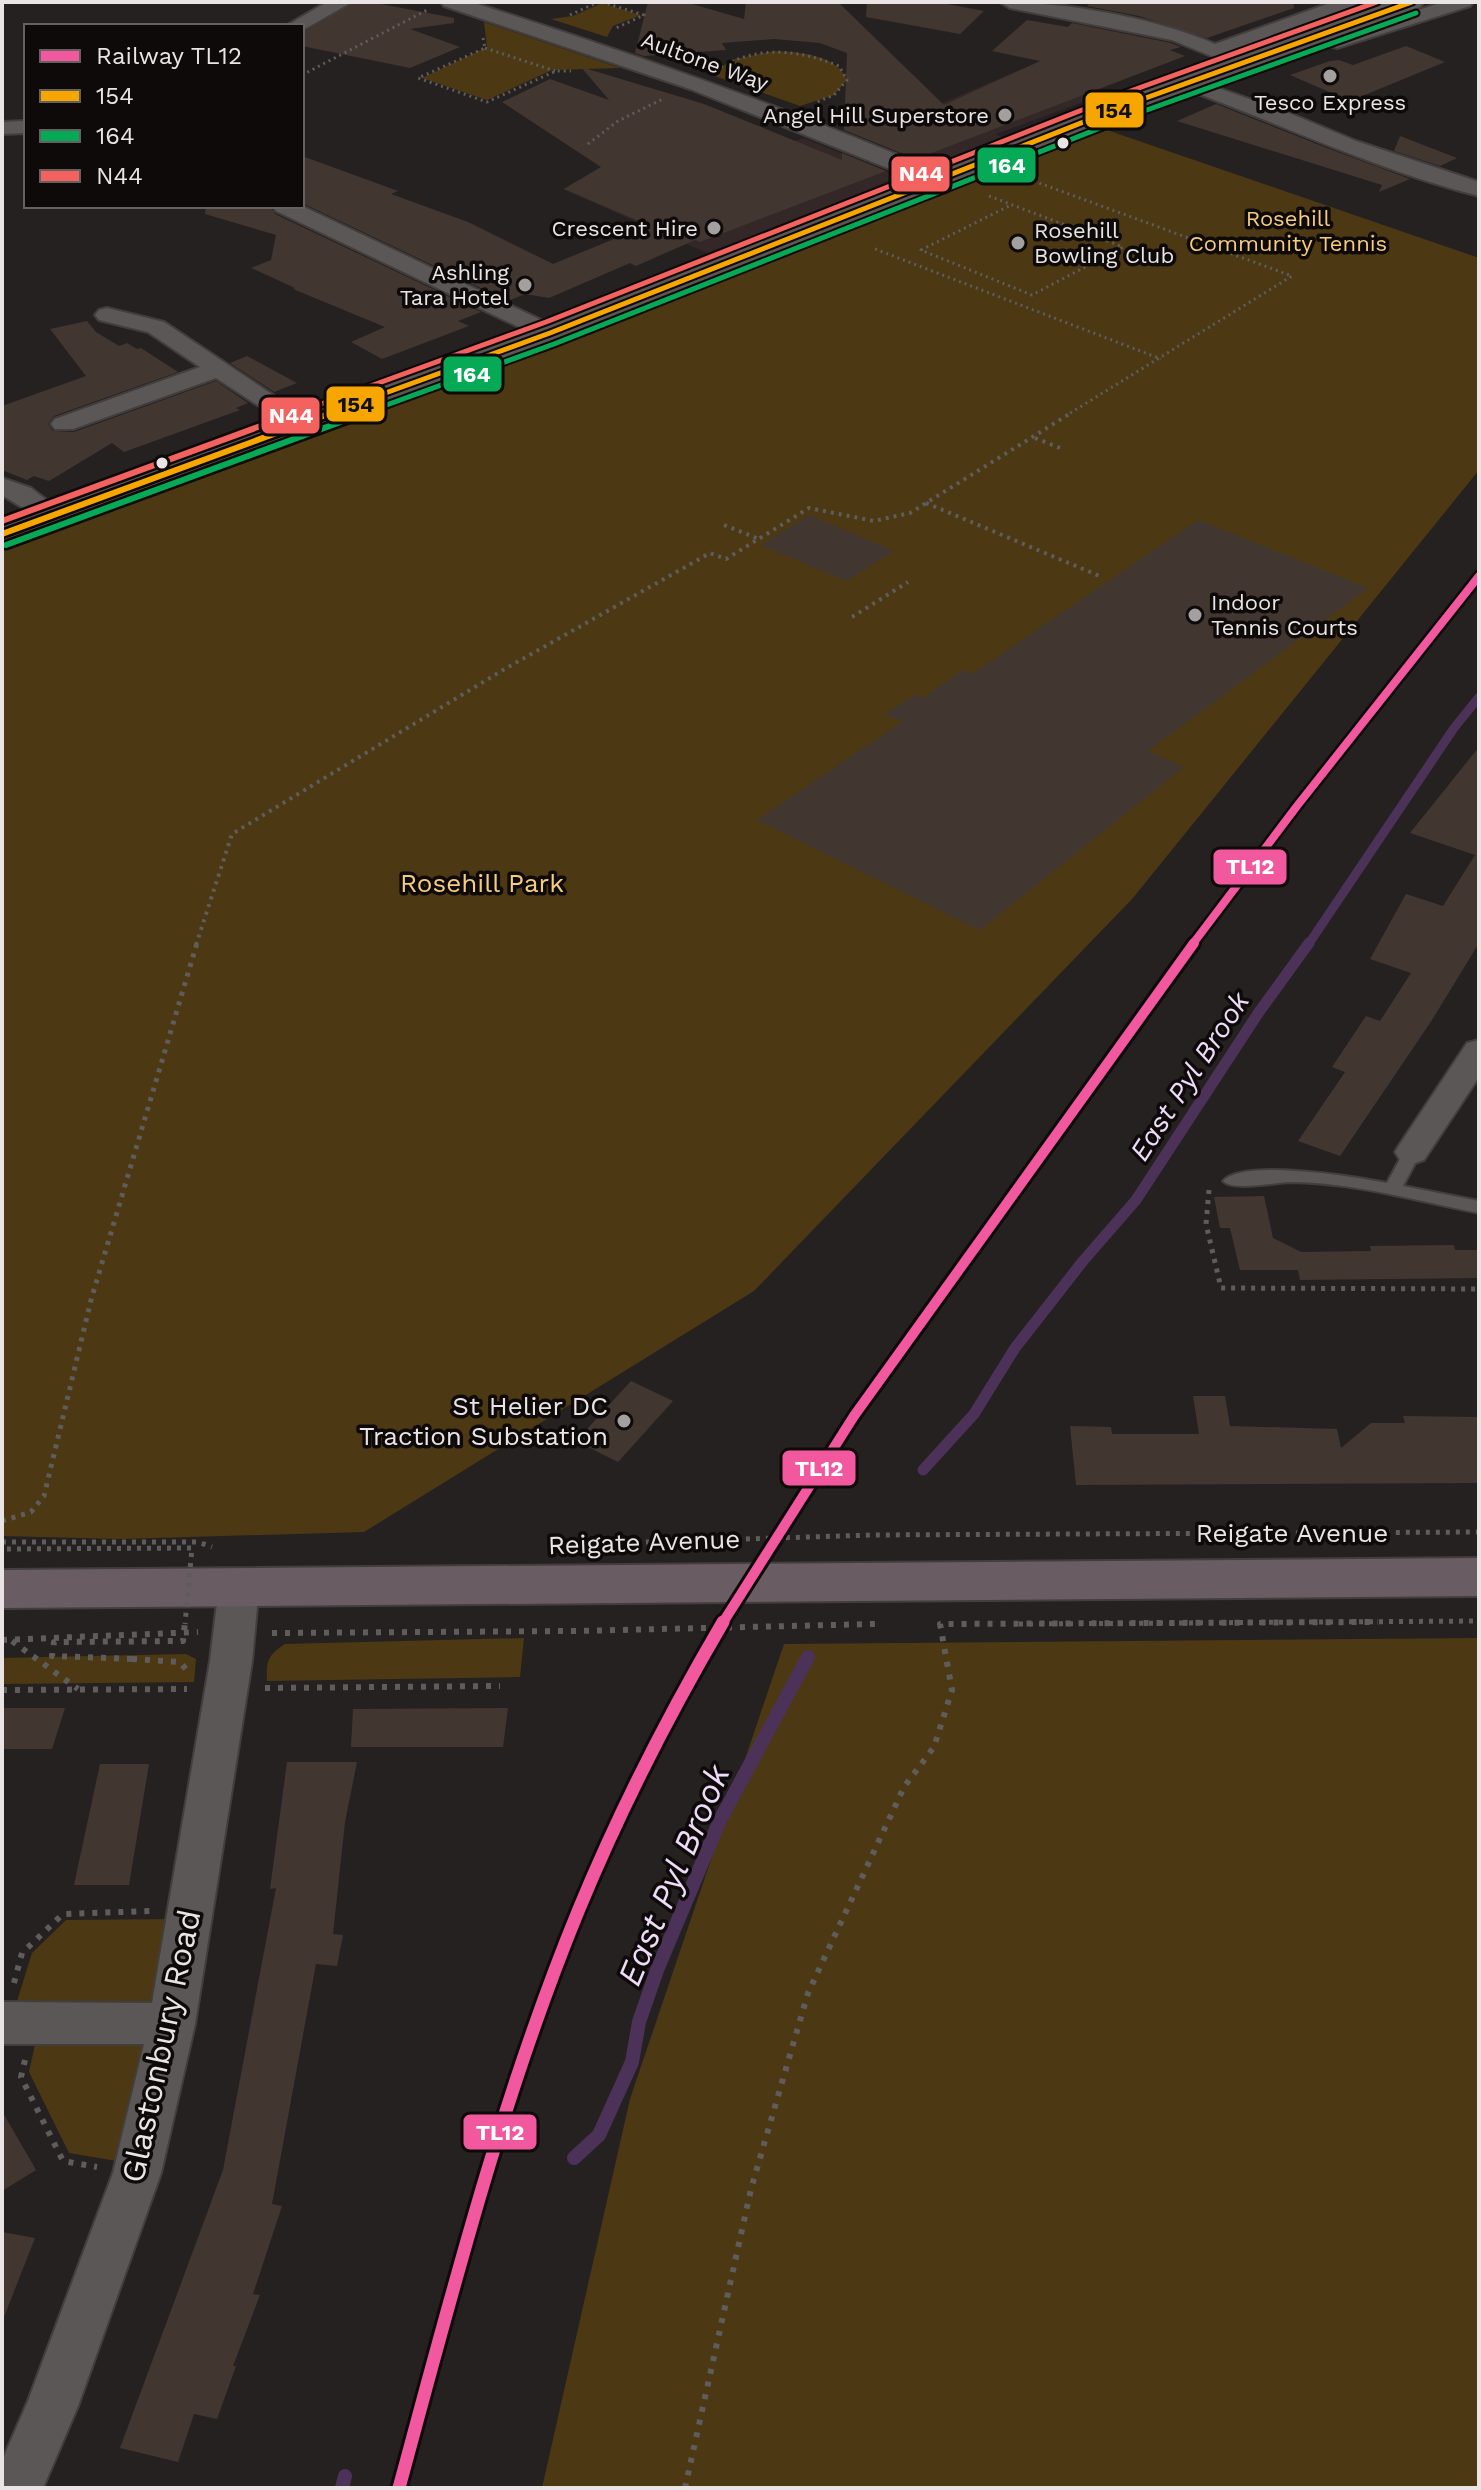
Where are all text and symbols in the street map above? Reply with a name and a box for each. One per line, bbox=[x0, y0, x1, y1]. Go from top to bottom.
legend bbox=[24, 24, 304, 208]
street label: Aultone Way bbox=[638, 27, 772, 96]
text: Railway TL12 bbox=[96, 42, 242, 70]
marker: Tesco Express bbox=[1321, 67, 1339, 85]
text: 154 bbox=[96, 82, 134, 110]
place label: Tesco Express bbox=[1254, 90, 1406, 115]
line badge: 154 bbox=[1084, 91, 1145, 129]
text: 154 bbox=[1096, 98, 1132, 123]
place label: Angel Hill Superstore bbox=[763, 103, 989, 128]
marker: Angel Hill Superstore bbox=[996, 106, 1014, 124]
text: 164 bbox=[96, 122, 135, 150]
unlabelled marker bbox=[1055, 135, 1071, 151]
line badge: 164 bbox=[976, 146, 1037, 184]
text: 164 bbox=[988, 153, 1026, 178]
line badge: N44 bbox=[890, 155, 951, 193]
text: N44 bbox=[899, 161, 943, 186]
text: N44 bbox=[96, 162, 143, 190]
park label: Rosehill Community Tennis bbox=[1189, 206, 1387, 256]
place label: Crescent Hire bbox=[551, 216, 698, 241]
place label: Rosehill Bowling Club bbox=[1034, 218, 1174, 268]
marker: Crescent Hire bbox=[705, 219, 723, 237]
marker: Rosehill Bowling Club bbox=[1009, 234, 1027, 252]
place label: Ashling Tara Hotel bbox=[400, 260, 509, 310]
marker: Ashling Tara Hotel bbox=[516, 276, 534, 294]
line badge: 164 bbox=[442, 355, 503, 393]
text: 164 bbox=[453, 362, 491, 387]
line badge: 154 bbox=[325, 385, 386, 423]
text: 154 bbox=[338, 392, 374, 417]
line badge: N44 bbox=[260, 396, 321, 435]
text: N44 bbox=[269, 403, 313, 428]
unlabelled marker bbox=[154, 455, 170, 471]
place label: Indoor Tennis Courts bbox=[1211, 590, 1358, 640]
marker: Indoor Tennis Courts bbox=[1186, 606, 1204, 624]
line badge: TL12 bbox=[1212, 848, 1288, 886]
text: TL12 bbox=[1226, 854, 1274, 879]
park label: Rosehill Park bbox=[400, 868, 564, 898]
water label: East Pyl Brook bbox=[1123, 985, 1257, 1167]
place label: St Helier DC Traction Substation bbox=[359, 1391, 608, 1451]
marker: St Helier DC Traction Substation bbox=[615, 1412, 633, 1430]
line badge: TL12 bbox=[781, 1449, 857, 1487]
text: TL12 bbox=[795, 1456, 843, 1481]
street label: Reigate Avenue bbox=[1196, 1518, 1388, 1548]
street label: Reigate Avenue bbox=[547, 1524, 741, 1560]
water label: East Pyl Brook bbox=[609, 1757, 738, 1991]
street label: Glastonbury Road bbox=[114, 1906, 208, 2186]
line badge: TL12 bbox=[462, 2113, 538, 2151]
text: TL12 bbox=[476, 2120, 524, 2145]

